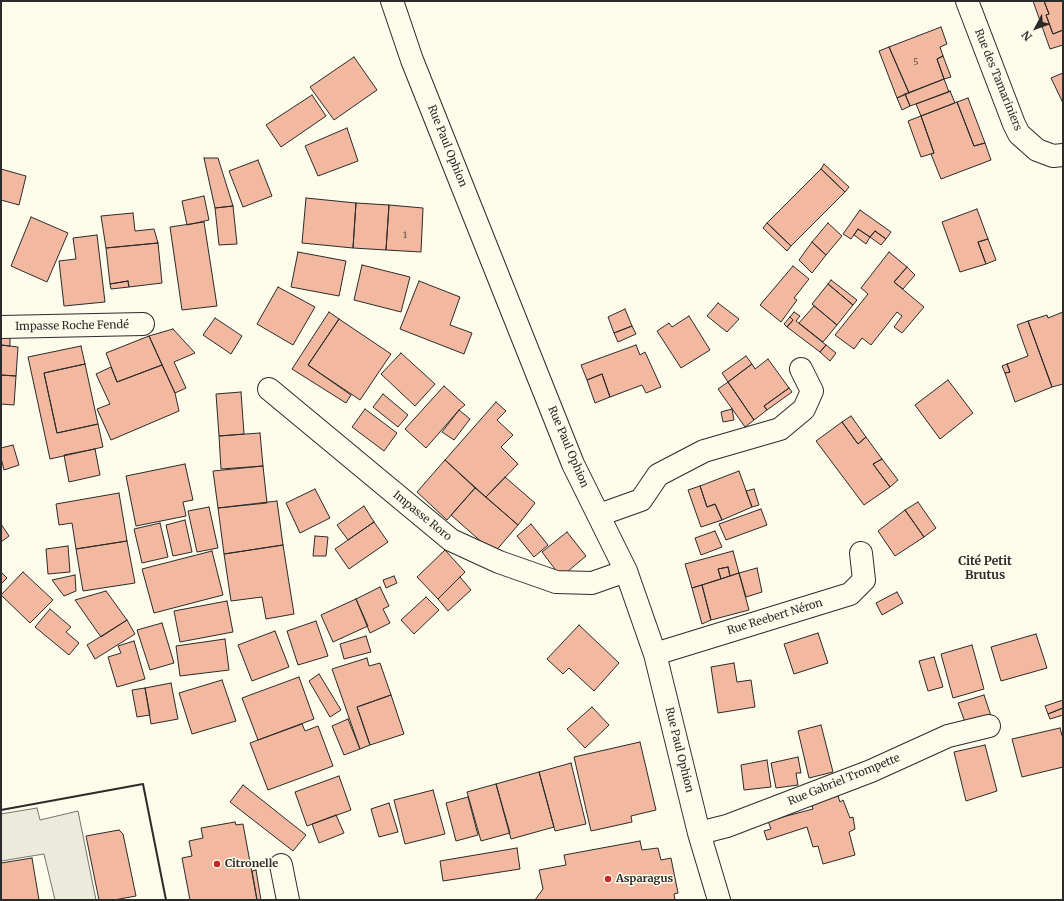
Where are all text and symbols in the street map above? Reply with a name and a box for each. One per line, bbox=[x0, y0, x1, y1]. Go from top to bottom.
north arrow bbox=[1016, 8, 1056, 48]
street label: Rue des Tamariniers bbox=[972, 27, 1024, 133]
text: N bbox=[1019, 28, 1035, 44]
house number: 5 bbox=[913, 57, 919, 67]
street label: Rue Paul Ophion bbox=[425, 103, 469, 189]
house number: 1 bbox=[403, 230, 407, 240]
street label: Impasse Roche Fendé bbox=[15, 318, 129, 334]
street label: Rue Paul Ophion bbox=[545, 404, 591, 490]
street label: Impasse Roro bbox=[390, 488, 454, 544]
district label: Cité Petit Brutus bbox=[958, 555, 1012, 583]
street label: Rue Reebert Néron bbox=[726, 596, 824, 638]
street label: Rue Paul Ophion bbox=[662, 706, 696, 794]
street label: Rue Gabriel Trompette bbox=[786, 751, 902, 809]
place label: Citronelle bbox=[225, 857, 278, 871]
marker: Citronelle bbox=[212, 859, 222, 869]
place label: Asparagus bbox=[616, 872, 673, 886]
marker: Asparagus bbox=[603, 874, 613, 884]

